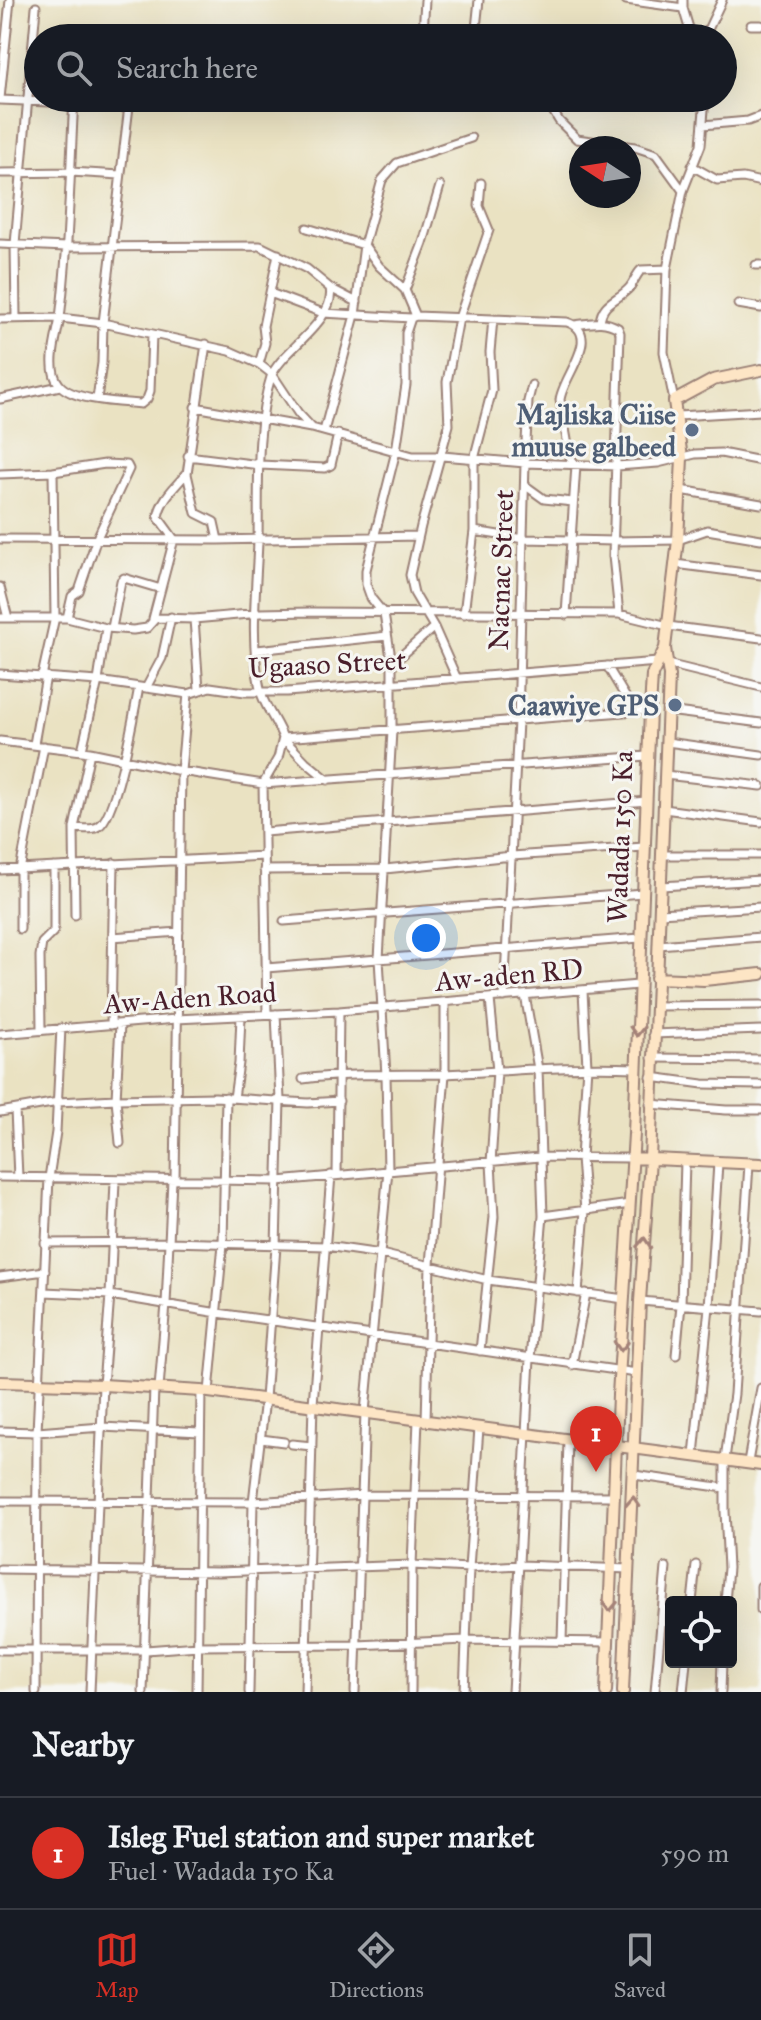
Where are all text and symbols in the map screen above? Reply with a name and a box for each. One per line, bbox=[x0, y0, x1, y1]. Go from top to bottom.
search box bbox=[24, 24, 737, 112]
icon: search bbox=[52, 46, 96, 90]
text: Search here bbox=[116, 50, 258, 86]
north arrow bbox=[569, 136, 641, 208]
place label: Majliska Ciise muuse galbeed bbox=[510, 397, 677, 464]
marker: Majliska Ciise muuse galbeed bbox=[683, 421, 701, 439]
street label: Nacnac Street bbox=[481, 489, 521, 651]
street label: Ugaaso Street bbox=[247, 642, 407, 686]
place label: Caawiye GPS bbox=[508, 688, 659, 723]
marker: Caawiye GPS bbox=[666, 696, 684, 714]
street label: Wadada 150 Ka bbox=[599, 750, 641, 924]
your location bbox=[406, 918, 446, 958]
street label: Aw-aden RD bbox=[433, 951, 584, 999]
street label: Aw-Aden Road bbox=[101, 975, 278, 1022]
one-way arrow bbox=[628, 1025, 646, 1038]
one-way arrow bbox=[635, 1236, 652, 1249]
one-way arrow bbox=[613, 1340, 630, 1353]
pin: 1 bbox=[570, 1406, 622, 1472]
one-way arrow bbox=[624, 1495, 641, 1508]
map controls bbox=[665, 1596, 737, 1668]
button: locate bbox=[665, 1596, 737, 1668]
one-way arrow bbox=[602, 1600, 619, 1613]
text: Nearby bbox=[32, 1724, 134, 1765]
text: Isleg Fuel station and super market bbox=[108, 1819, 534, 1855]
text: 1 bbox=[53, 1837, 63, 1869]
text: 590 m bbox=[660, 1837, 729, 1869]
text: Fuel · Wadada 150 Ka bbox=[108, 1855, 334, 1887]
tab: Map bbox=[95, 1928, 139, 2003]
tab: Directions bbox=[329, 1928, 424, 2003]
tab: Saved bbox=[614, 1928, 666, 2003]

